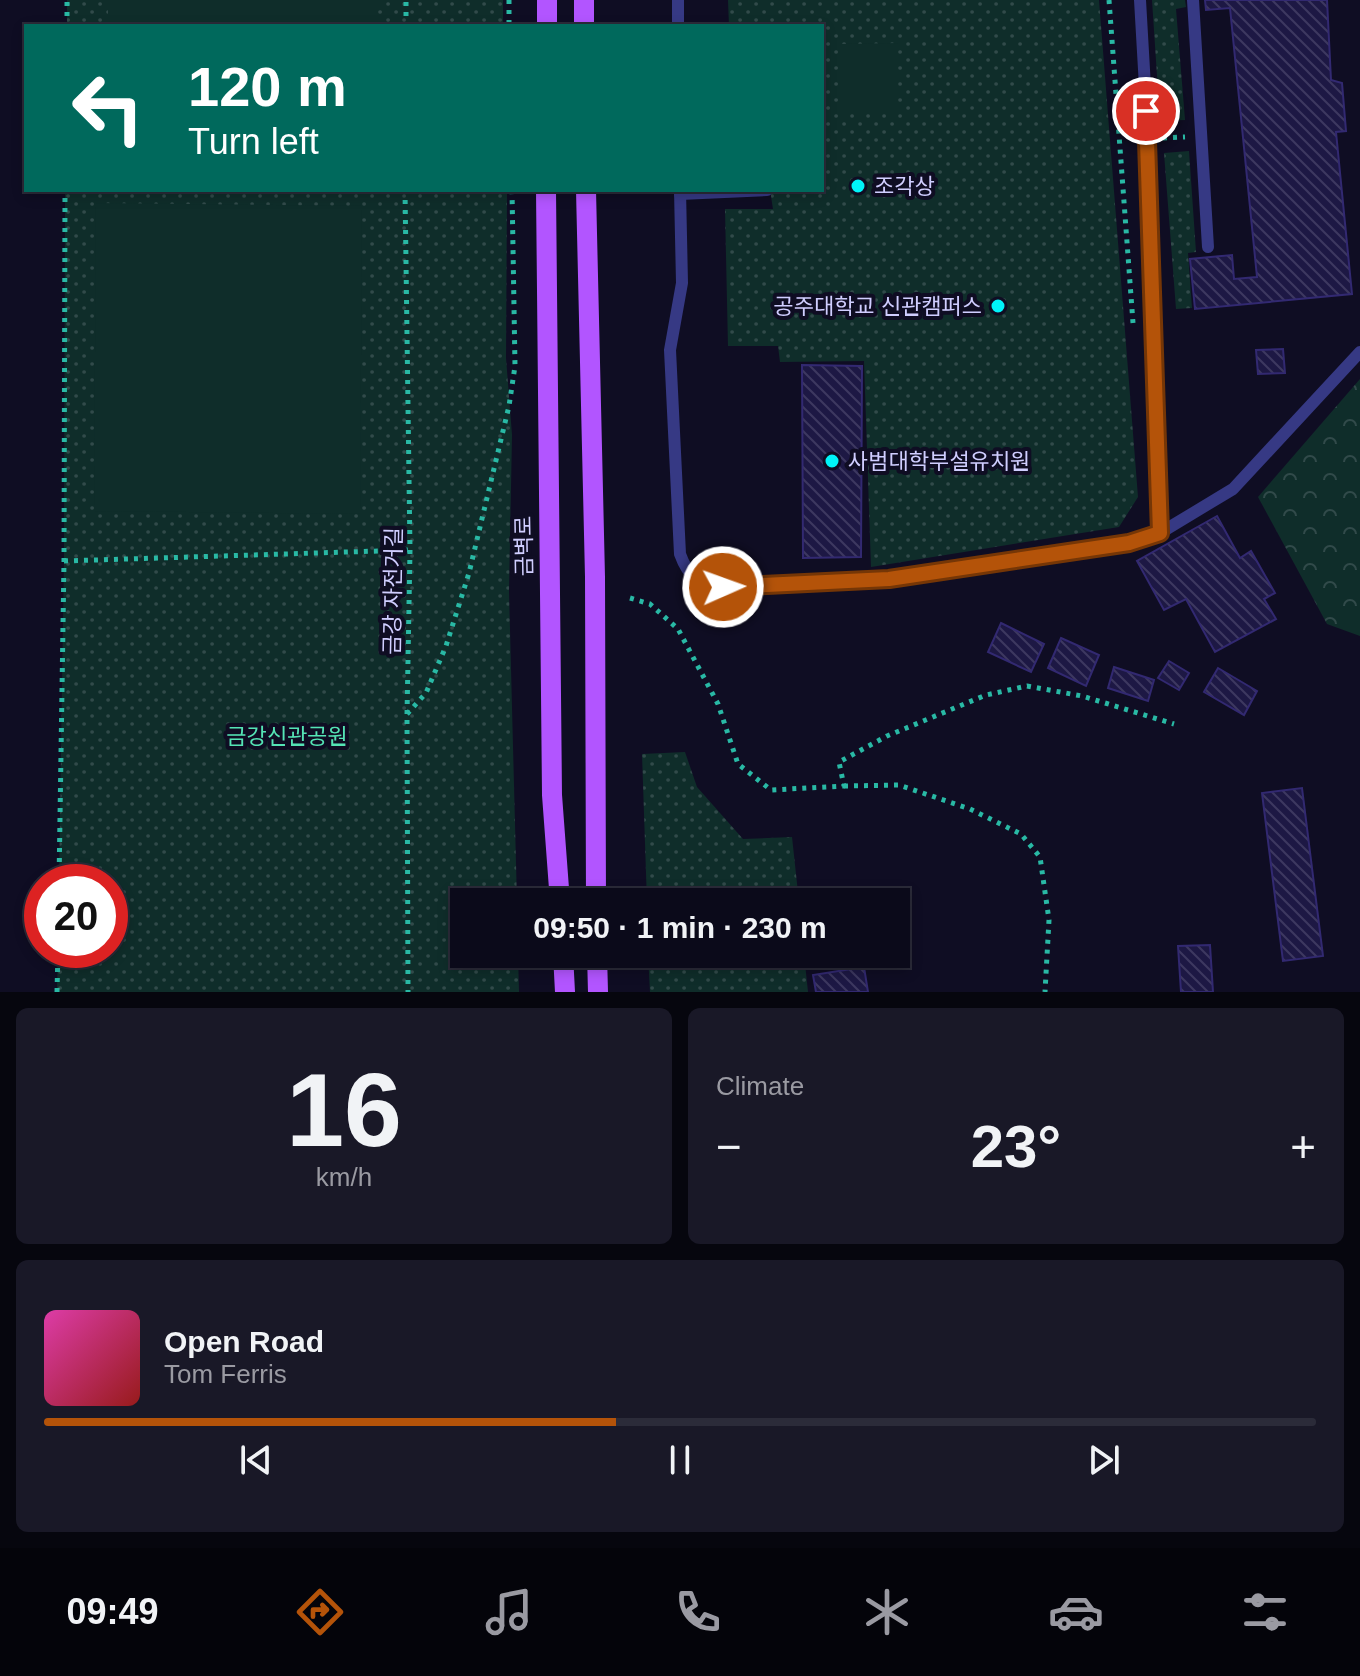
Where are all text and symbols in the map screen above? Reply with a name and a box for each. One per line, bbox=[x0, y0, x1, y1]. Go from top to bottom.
text: 120 m bbox=[188, 55, 347, 118]
icon: left bbox=[56, 56, 160, 160]
pin bbox=[1112, 77, 1180, 145]
icon: arrive bbox=[1124, 89, 1168, 133]
text: Turn left bbox=[188, 121, 319, 162]
place label: 조각상 bbox=[874, 174, 935, 199]
marker: 조각상 bbox=[849, 177, 867, 195]
place label: 공주대학교 신관캠퍼스 bbox=[773, 294, 982, 319]
marker: 공주대학교 신관캠퍼스 bbox=[989, 297, 1007, 315]
place label: 사범대학부설유치원 bbox=[848, 449, 1030, 474]
marker: 사범대학부설유치원 bbox=[823, 452, 841, 470]
street label: 금벽로 bbox=[511, 515, 537, 577]
street label: 금강 자전거길 bbox=[379, 527, 407, 655]
position arrow bbox=[681, 545, 765, 629]
park label: 금강신관공원 bbox=[226, 724, 348, 749]
speed limit sign: 20 bbox=[24, 864, 128, 968]
text: 09:50 · 1 min · 230 m bbox=[533, 911, 827, 944]
text: 16 bbox=[286, 1052, 402, 1168]
text: Climate bbox=[716, 1071, 804, 1101]
text: 23° bbox=[971, 1113, 1061, 1180]
text: − bbox=[716, 1122, 742, 1171]
text: + bbox=[1290, 1122, 1316, 1171]
text: km/h bbox=[316, 1162, 372, 1192]
text: Open Road bbox=[164, 1325, 324, 1358]
text: Tom Ferris bbox=[164, 1359, 287, 1389]
icon: previous bbox=[234, 1438, 278, 1482]
icon: pause bbox=[658, 1438, 702, 1482]
icon: next bbox=[1082, 1438, 1126, 1482]
icon: directions bbox=[292, 1584, 348, 1640]
icon: music bbox=[481, 1584, 537, 1640]
icon: phone bbox=[670, 1584, 726, 1640]
icon: climate bbox=[859, 1584, 915, 1640]
icon: car bbox=[1048, 1584, 1104, 1640]
icon: filters bbox=[1237, 1584, 1293, 1640]
text: 09:49 bbox=[67, 1591, 159, 1632]

